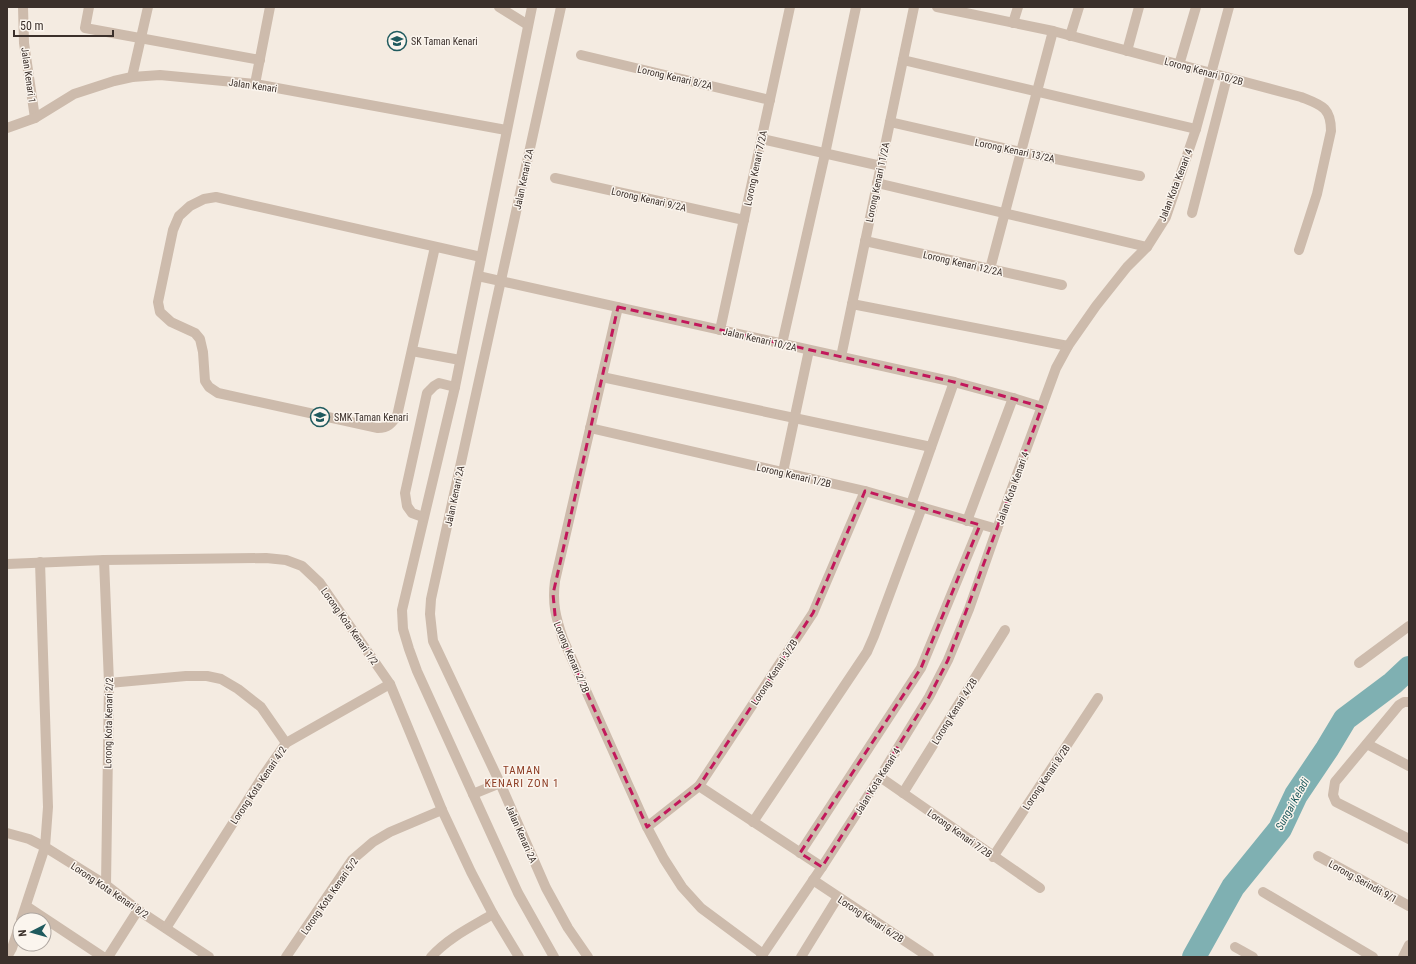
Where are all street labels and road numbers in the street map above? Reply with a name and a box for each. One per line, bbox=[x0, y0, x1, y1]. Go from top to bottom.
street label: Jalan Kenari 1 bbox=[19, 47, 38, 104]
street label: Lorong Kenari 10/2B bbox=[1163, 56, 1244, 87]
street label: Lorong Kenari 8/2A bbox=[636, 64, 714, 91]
street label: Jalan Kenari bbox=[228, 77, 278, 94]
street label: Lorong Kenari 7/2A bbox=[742, 129, 769, 207]
street label: Lorong Kenari 13/2A bbox=[974, 137, 1056, 164]
street label: Lorong Kenari 11/2A bbox=[864, 141, 891, 223]
street label: Jalan Kenari 2A bbox=[512, 147, 535, 210]
street label: Jalan Kota Kenari 4 bbox=[1157, 147, 1194, 223]
street label: Lorong Kenari 9/2A bbox=[610, 186, 688, 213]
street label: Lorong Kenari 12/2A bbox=[922, 249, 1004, 278]
street label: Jalan Kenari 10/2A bbox=[722, 326, 798, 353]
street label: Jalan Kota Kenari 4 bbox=[994, 450, 1031, 526]
street label: Lorong Kenari 1/2B bbox=[756, 462, 832, 489]
street label: Jalan Kenari 2A bbox=[443, 464, 466, 527]
street label: Lorong Kota Kenari 1/2 bbox=[319, 586, 380, 667]
street label: Lorong Kenari 2/2B bbox=[552, 620, 591, 694]
street label: Lorong Kenari 3/2B bbox=[749, 637, 800, 707]
street label: Lorong Kenari 4/2B bbox=[930, 676, 979, 746]
street label: Lorong Kota Kenari 2/2 bbox=[102, 677, 115, 769]
street label: Lorong Kenari 8/2B bbox=[1021, 743, 1072, 812]
street label: Lorong Kota Kenari 4/2 bbox=[228, 744, 288, 826]
street label: Jalan Kota Kenari 4 bbox=[852, 746, 902, 817]
street label: Jalan Kenari 2A bbox=[504, 804, 539, 865]
street label: Lorong Kenari 7/2B bbox=[925, 807, 994, 860]
street label: Lorong Kota Kenari 5/2 bbox=[299, 856, 360, 937]
street label: Lorong Serindit 9/1 bbox=[1327, 858, 1399, 905]
street label: Lorong Kota Kenari 8/2 bbox=[69, 860, 151, 920]
street label: Lorong Kenari 6/2B bbox=[836, 894, 906, 945]

